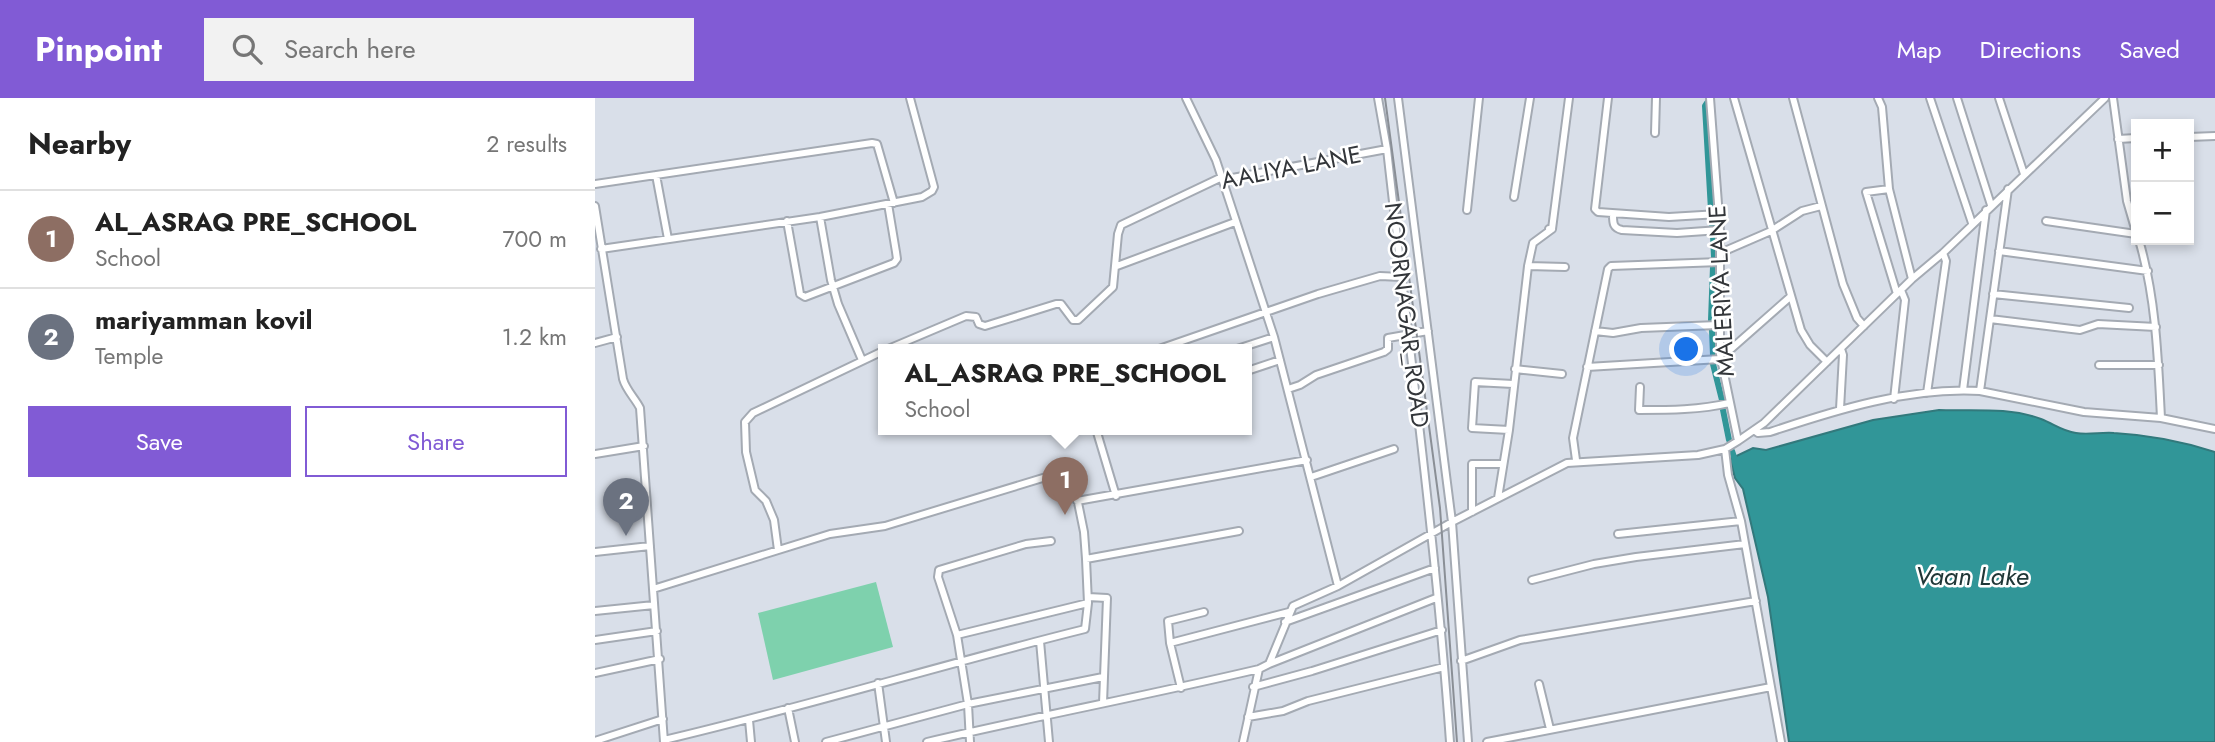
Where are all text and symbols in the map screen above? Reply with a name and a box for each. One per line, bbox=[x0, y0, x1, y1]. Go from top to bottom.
search box bbox=[204, 18, 694, 81]
text: Pinpoint bbox=[35, 26, 162, 73]
icon: search bbox=[228, 30, 266, 68]
text: Search here bbox=[284, 30, 416, 68]
text: Map bbox=[1897, 32, 1942, 67]
text: Directions bbox=[1980, 32, 2081, 67]
text: Saved bbox=[2119, 32, 2180, 67]
map controls bbox=[2131, 119, 2194, 245]
button: + bbox=[2131, 119, 2194, 182]
text: Nearby bbox=[28, 122, 131, 165]
text: 2 results bbox=[486, 127, 567, 161]
street label: AALIYA LANE bbox=[1218, 136, 1364, 198]
button: − bbox=[2131, 182, 2194, 245]
street label: NOORNAGAR_ROAD bbox=[1376, 200, 1438, 430]
text: AL_ASRAQ PRE_SCHOOL bbox=[95, 203, 416, 241]
street label: MALERIYA LANE bbox=[1699, 204, 1743, 378]
text: 1 bbox=[45, 222, 57, 256]
text: 700 m bbox=[502, 222, 567, 256]
text: School bbox=[95, 241, 161, 275]
text: mariyamman kovil bbox=[95, 301, 313, 339]
text: 2 bbox=[43, 320, 59, 354]
text: 1.2 km bbox=[502, 320, 567, 354]
your location bbox=[1669, 332, 1703, 366]
text: Temple bbox=[95, 339, 163, 373]
popup bbox=[878, 344, 1252, 435]
text: AL_ASRAQ PRE_SCHOOL bbox=[904, 354, 1226, 392]
text: School bbox=[904, 392, 970, 426]
button: Save bbox=[28, 406, 291, 477]
button: Share bbox=[305, 406, 567, 477]
pin: 1 bbox=[1042, 457, 1088, 515]
pin: 2 bbox=[603, 478, 649, 536]
water label: Vaan Lake bbox=[1915, 557, 2029, 595]

